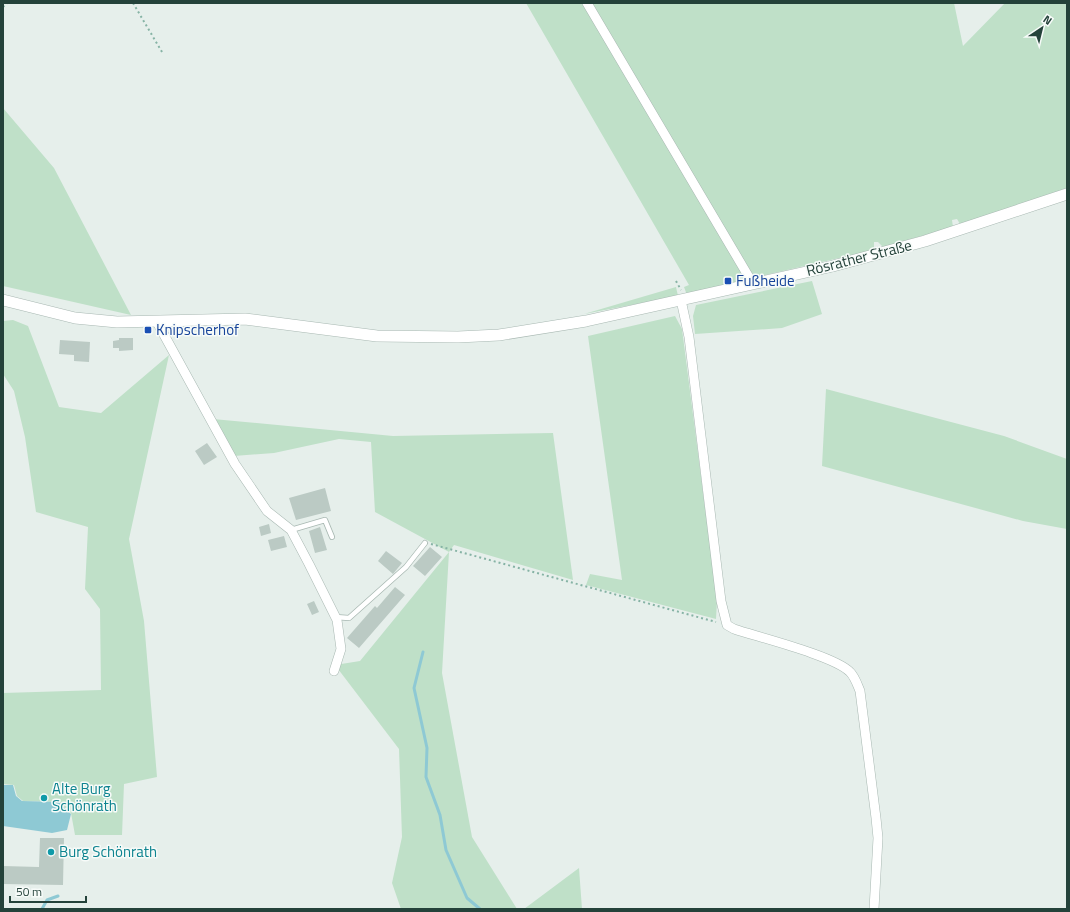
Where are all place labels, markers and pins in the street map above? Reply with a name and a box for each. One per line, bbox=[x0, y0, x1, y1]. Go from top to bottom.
place label: Fußheide bbox=[736, 269, 795, 292]
marker: Fußheide bbox=[723, 276, 733, 286]
place label: Knipscherhof bbox=[156, 318, 239, 341]
marker: Knipscherhof bbox=[143, 325, 153, 335]
place label: Alte Burg Schönrath bbox=[52, 777, 117, 817]
marker: Alte Burg Schönrath bbox=[39, 793, 49, 803]
place label: Burg Schönrath bbox=[59, 840, 157, 863]
marker: Burg Schönrath bbox=[46, 847, 56, 857]

